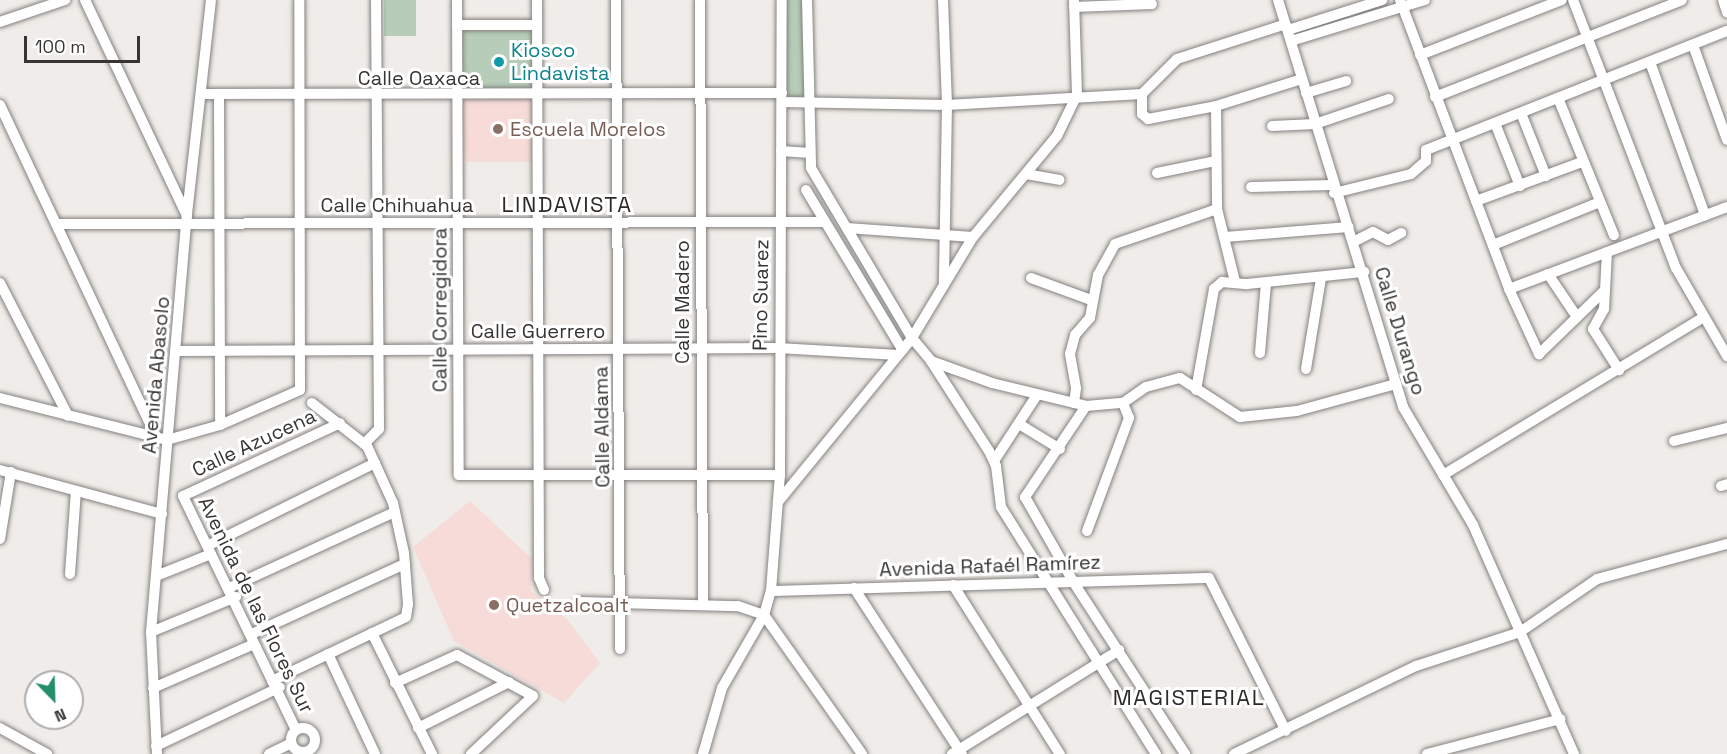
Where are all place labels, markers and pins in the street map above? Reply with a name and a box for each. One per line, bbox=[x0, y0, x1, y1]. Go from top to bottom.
place label: Kiosco Lindavista bbox=[511, 39, 610, 86]
marker: Kiosco Lindavista bbox=[492, 55, 506, 69]
place label: Escuela Morelos bbox=[510, 117, 666, 141]
marker: Escuela Morelos bbox=[491, 122, 505, 136]
place label: Quetzalcoalt bbox=[506, 593, 629, 617]
marker: Quetzalcoalt bbox=[487, 598, 501, 612]

